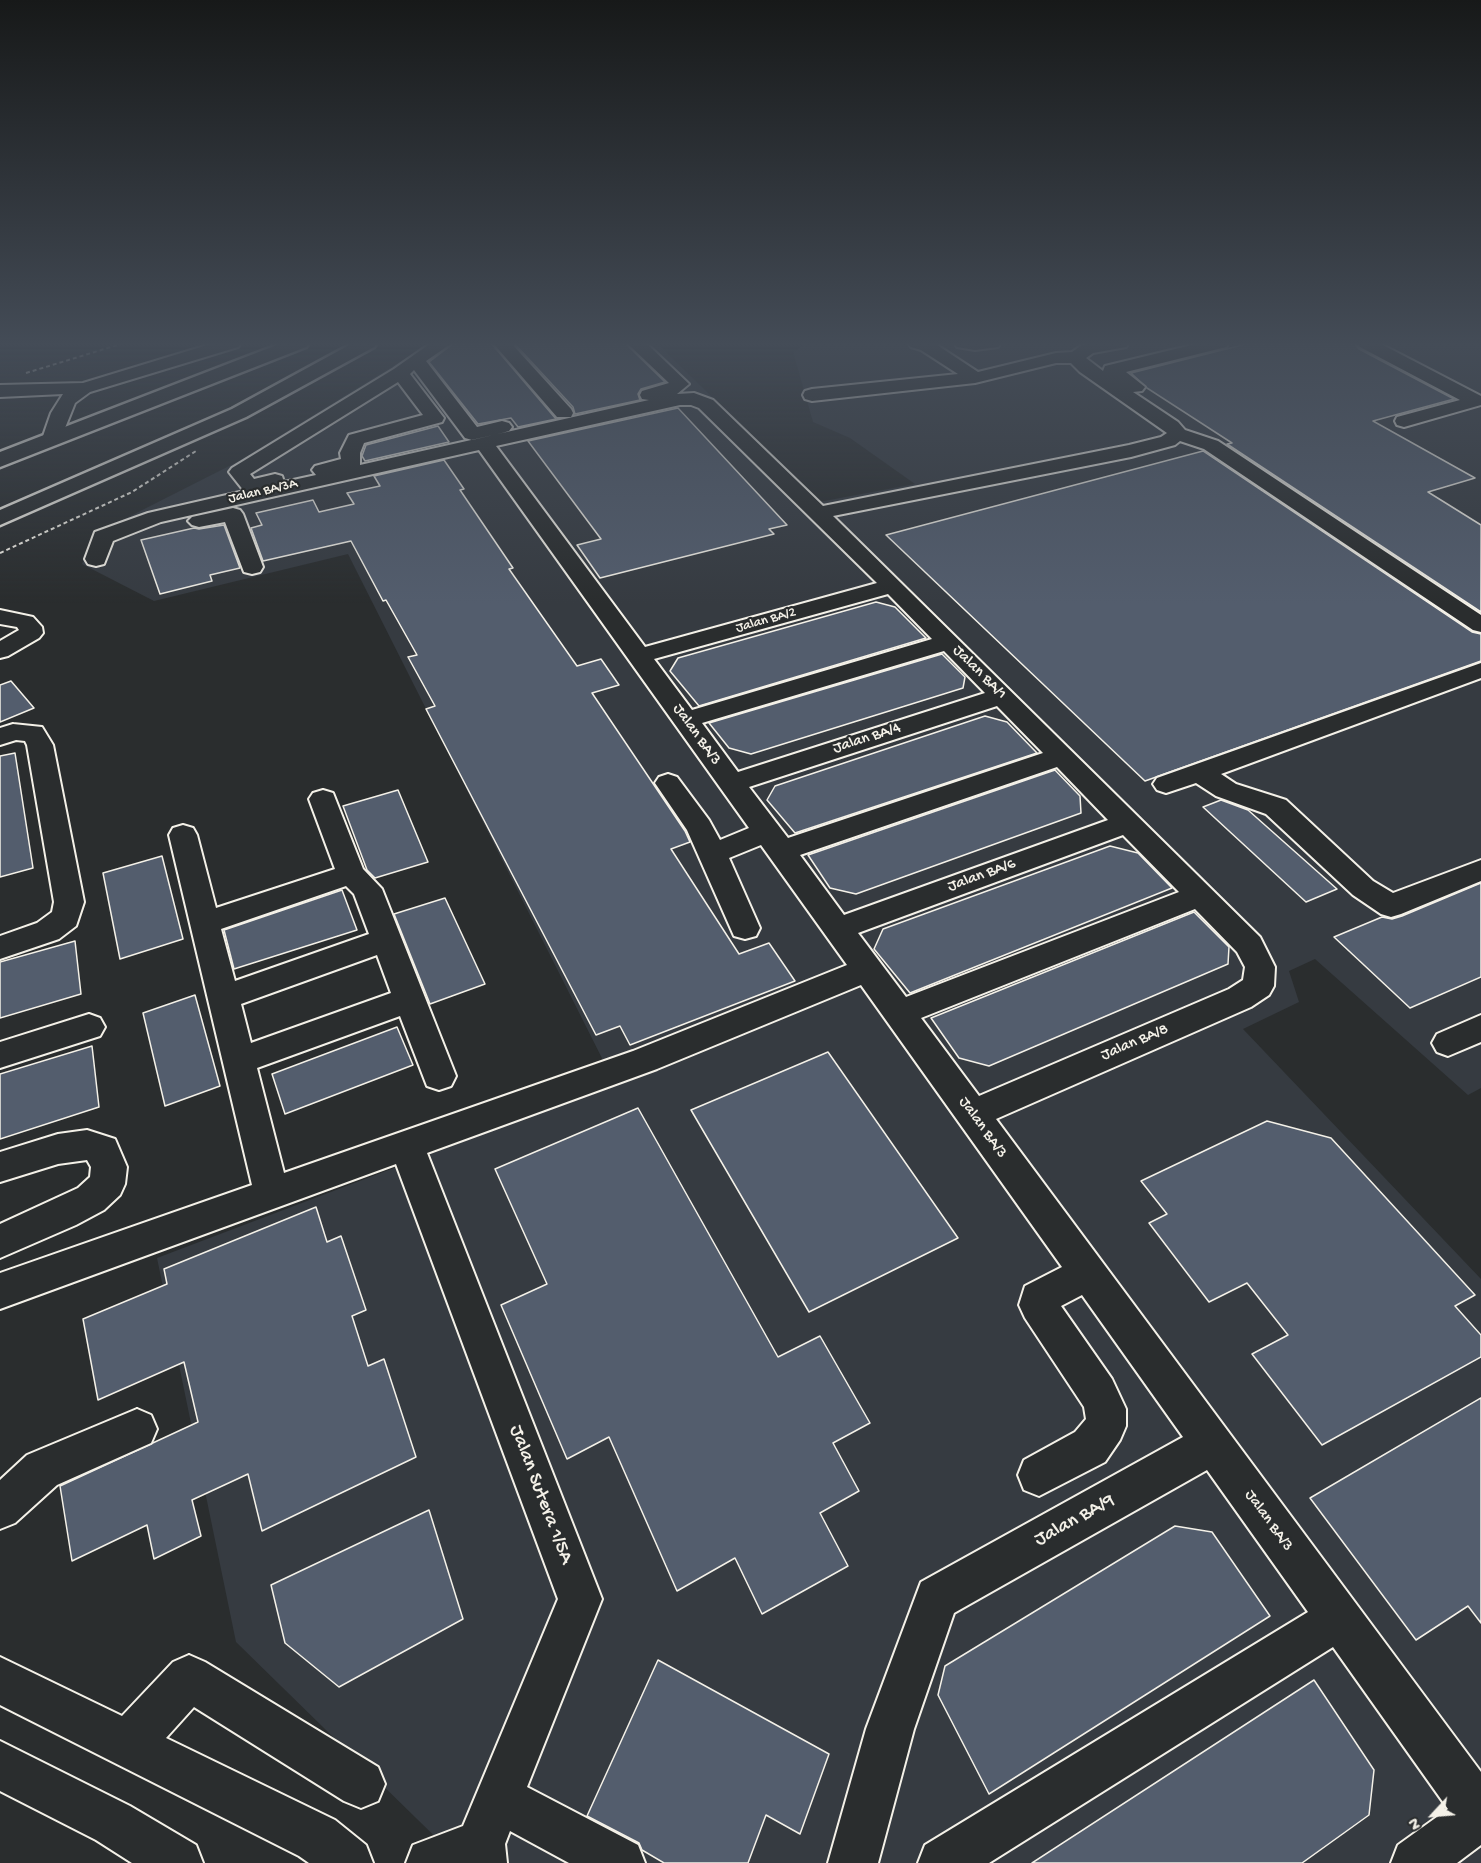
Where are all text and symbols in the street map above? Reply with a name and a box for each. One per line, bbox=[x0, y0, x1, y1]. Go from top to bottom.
street label: Jalan BA/3A bbox=[227, 476, 299, 508]
street label: Jalan BA/2 bbox=[734, 604, 798, 638]
street label: Jalan BA/1 bbox=[948, 642, 1010, 704]
street label: Jalan BA/3 bbox=[667, 701, 725, 769]
street label: Jalan BA/4 bbox=[831, 719, 903, 759]
street label: Jalan BA/6 bbox=[945, 855, 1019, 897]
street label: Jalan BA/8 bbox=[1098, 1020, 1172, 1066]
street label: Jalan BA/3 bbox=[953, 1094, 1011, 1162]
street label: Jalan Sutera 1/5A bbox=[503, 1422, 577, 1568]
street label: Jalan BA/3 bbox=[1239, 1487, 1297, 1555]
street label: Jalan BA/9 bbox=[1031, 1489, 1119, 1553]
north arrow bbox=[1403, 1785, 1463, 1845]
text: N bbox=[1406, 1814, 1427, 1832]

